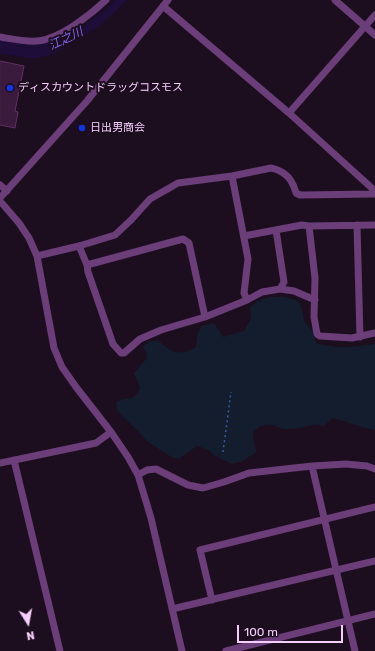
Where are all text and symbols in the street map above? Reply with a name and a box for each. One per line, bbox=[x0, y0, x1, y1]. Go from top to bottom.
water label: 江之川 bbox=[47, 25, 85, 53]
place label: ディスカウントドラッグコスモス bbox=[18, 81, 183, 95]
marker: ディスカウントドラッグコスモス bbox=[5, 83, 15, 93]
place label: 日出男商会 bbox=[90, 121, 145, 135]
marker: 日出男商会 bbox=[77, 123, 87, 133]
north arrow bbox=[8, 603, 48, 643]
scale bar bbox=[239, 617, 345, 643]
text: 100 m bbox=[244, 625, 278, 639]
text: N bbox=[25, 628, 36, 642]

